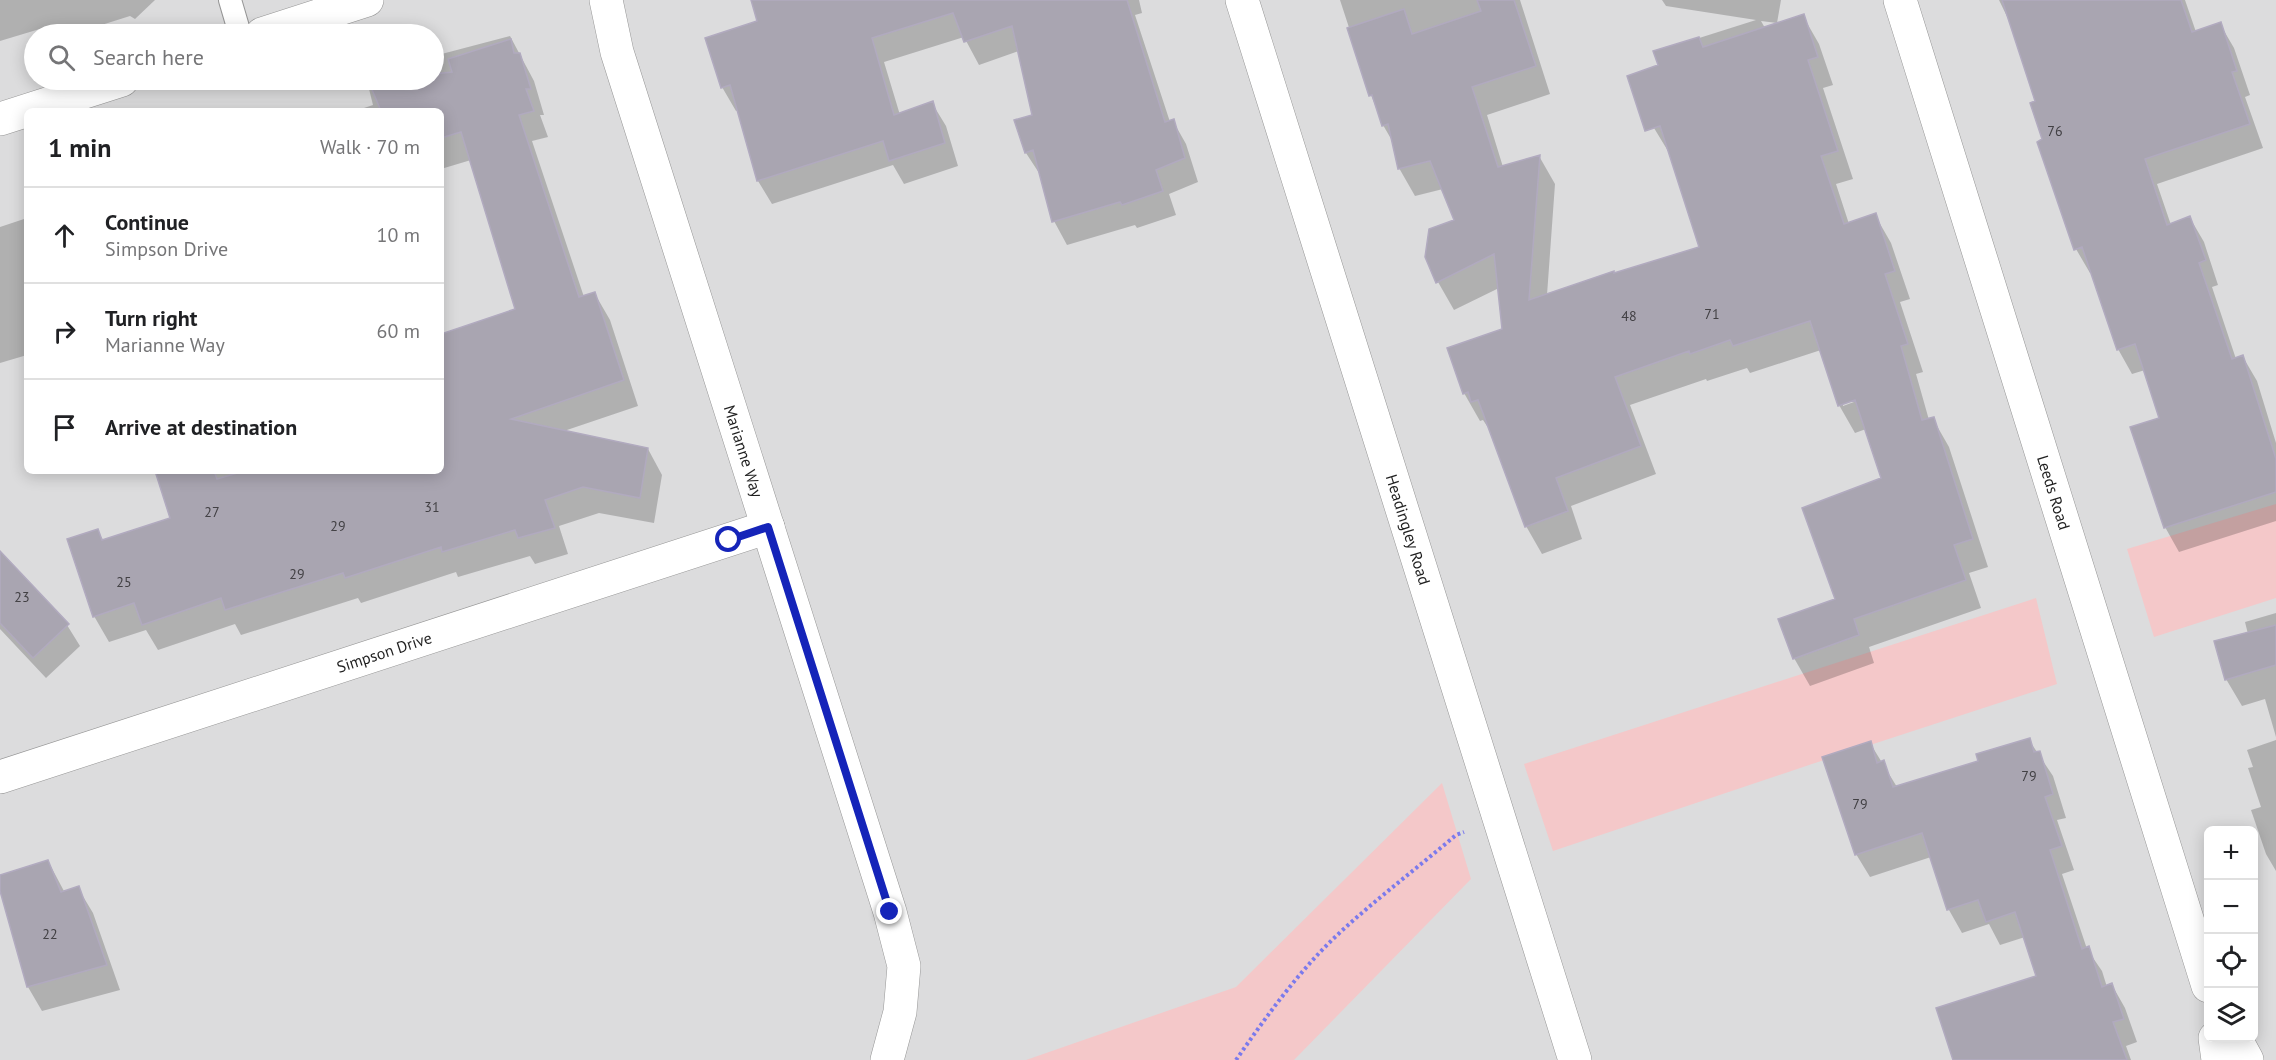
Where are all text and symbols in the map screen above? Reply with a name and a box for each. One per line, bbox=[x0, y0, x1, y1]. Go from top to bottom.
search box bbox=[24, 24, 444, 90]
icon: search bbox=[45, 41, 78, 74]
text: Search here bbox=[93, 43, 204, 71]
house number: 76 bbox=[2047, 122, 2063, 140]
text: 1 min bbox=[48, 131, 111, 164]
text: Walk · 70 m bbox=[320, 134, 420, 160]
text: Continue bbox=[105, 208, 189, 236]
icon: ahead bbox=[48, 219, 81, 252]
text: 10 m bbox=[377, 222, 420, 248]
text: Simpson Drive bbox=[105, 236, 228, 262]
text: Turn right bbox=[105, 304, 197, 332]
house number: 71 bbox=[1704, 305, 1720, 323]
house number: 48 bbox=[1621, 307, 1637, 325]
icon: right bbox=[48, 315, 81, 348]
text: 60 m bbox=[377, 318, 420, 344]
text: Marianne Way bbox=[105, 332, 225, 358]
street label: Marianne Way bbox=[720, 402, 768, 500]
icon: arrive bbox=[48, 411, 81, 444]
text: Arrive at destination bbox=[105, 413, 297, 441]
street label: Leeds Road bbox=[2033, 453, 2075, 532]
street label: Headingley Road bbox=[1382, 472, 1435, 587]
house number: 31 bbox=[424, 498, 440, 516]
house number: 27 bbox=[204, 503, 220, 521]
house number: 29 bbox=[330, 517, 346, 535]
route start bbox=[715, 526, 741, 552]
house number: 29 bbox=[289, 565, 305, 583]
house number: 25 bbox=[116, 573, 132, 591]
house number: 23 bbox=[14, 588, 30, 606]
street label: Simpson Drive bbox=[334, 627, 434, 677]
house number: 79 bbox=[2021, 767, 2037, 785]
house number: 79 bbox=[1852, 795, 1868, 813]
map controls bbox=[2204, 826, 2258, 1042]
button: + bbox=[2204, 826, 2258, 880]
button: − bbox=[2204, 880, 2258, 934]
route end bbox=[876, 898, 902, 924]
house number: 22 bbox=[42, 925, 58, 943]
button: locate bbox=[2204, 934, 2258, 988]
button: layers bbox=[2204, 988, 2258, 1042]

